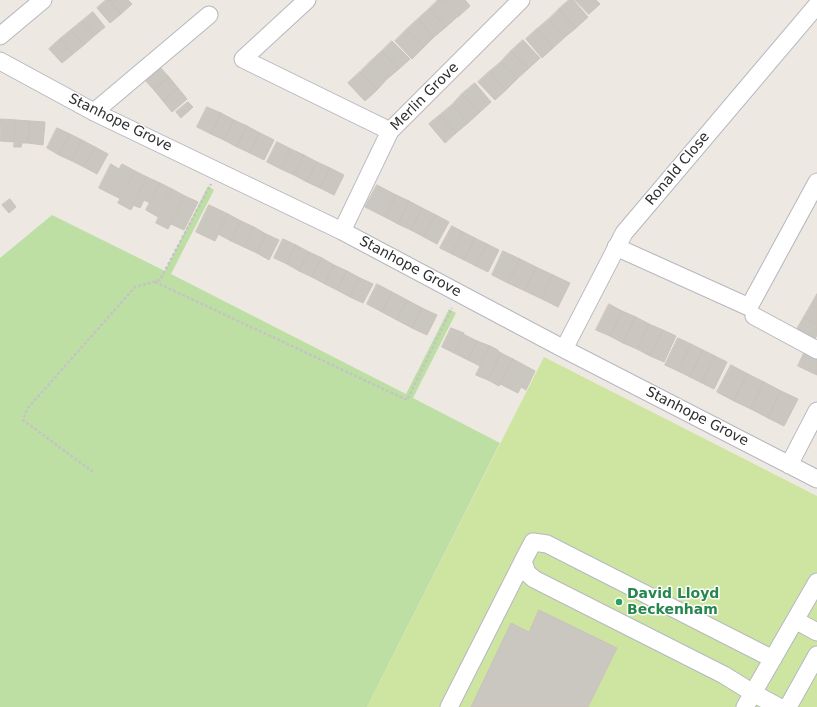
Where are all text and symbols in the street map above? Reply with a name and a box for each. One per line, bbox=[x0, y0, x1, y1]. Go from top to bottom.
street label: Merlin Grove bbox=[387, 59, 463, 135]
street label: Stanhope Grove bbox=[66, 91, 174, 155]
street label: Ronald Close bbox=[642, 129, 714, 209]
street label: Stanhope Grove bbox=[356, 233, 464, 301]
street label: Stanhope Grove bbox=[643, 384, 751, 450]
place label: David Lloyd Beckenham bbox=[627, 586, 719, 618]
marker: David Lloyd Beckenham bbox=[614, 597, 624, 607]

